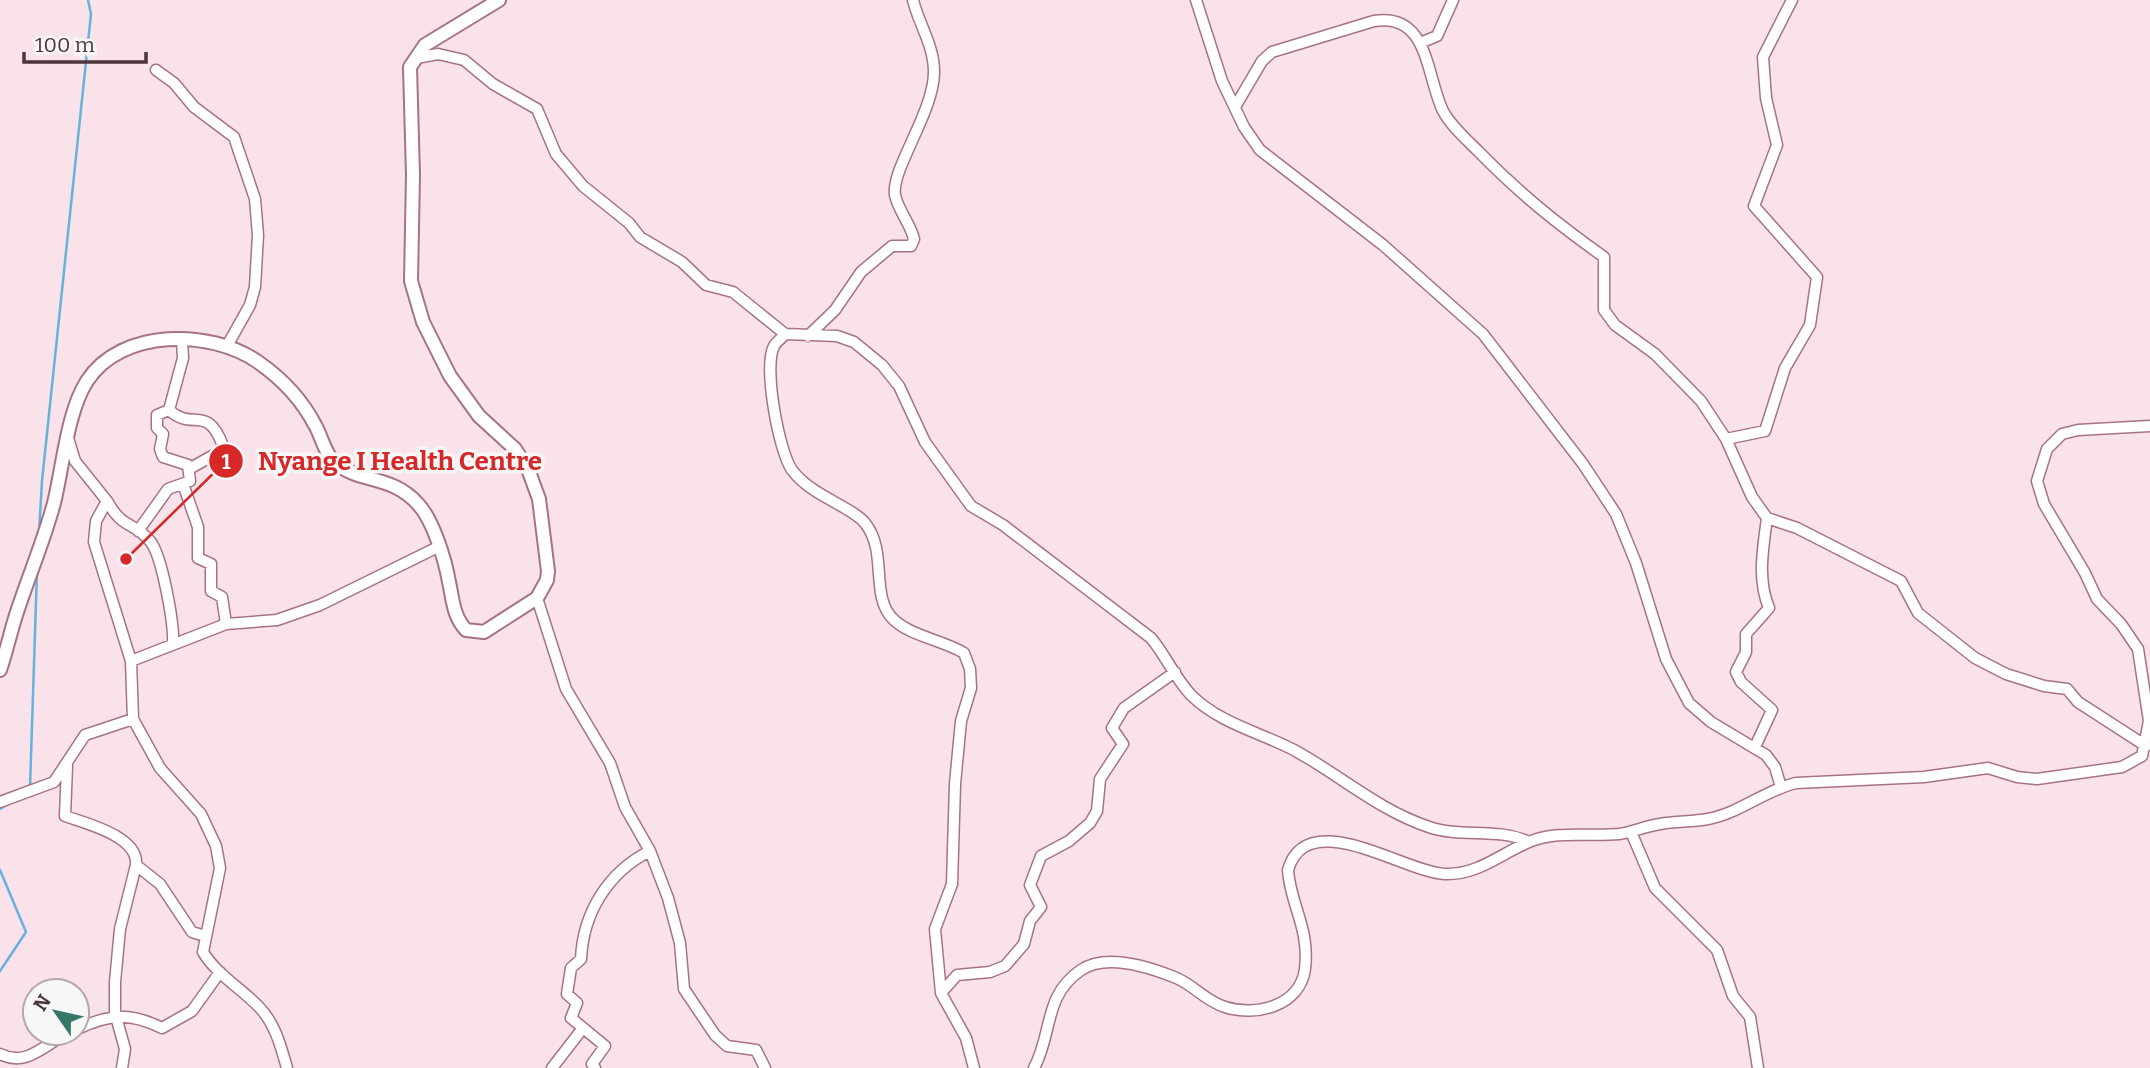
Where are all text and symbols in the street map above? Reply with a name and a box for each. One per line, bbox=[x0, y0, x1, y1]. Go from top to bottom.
scale bar bbox=[24, 21, 147, 65]
text: 100 m bbox=[35, 32, 95, 58]
callout: Nyange I Health Centre bbox=[209, 438, 556, 485]
text: Nyange I Health Centre bbox=[258, 446, 542, 477]
text: 1 bbox=[221, 449, 231, 475]
north arrow bbox=[21, 977, 91, 1047]
text: N bbox=[29, 990, 56, 1015]

